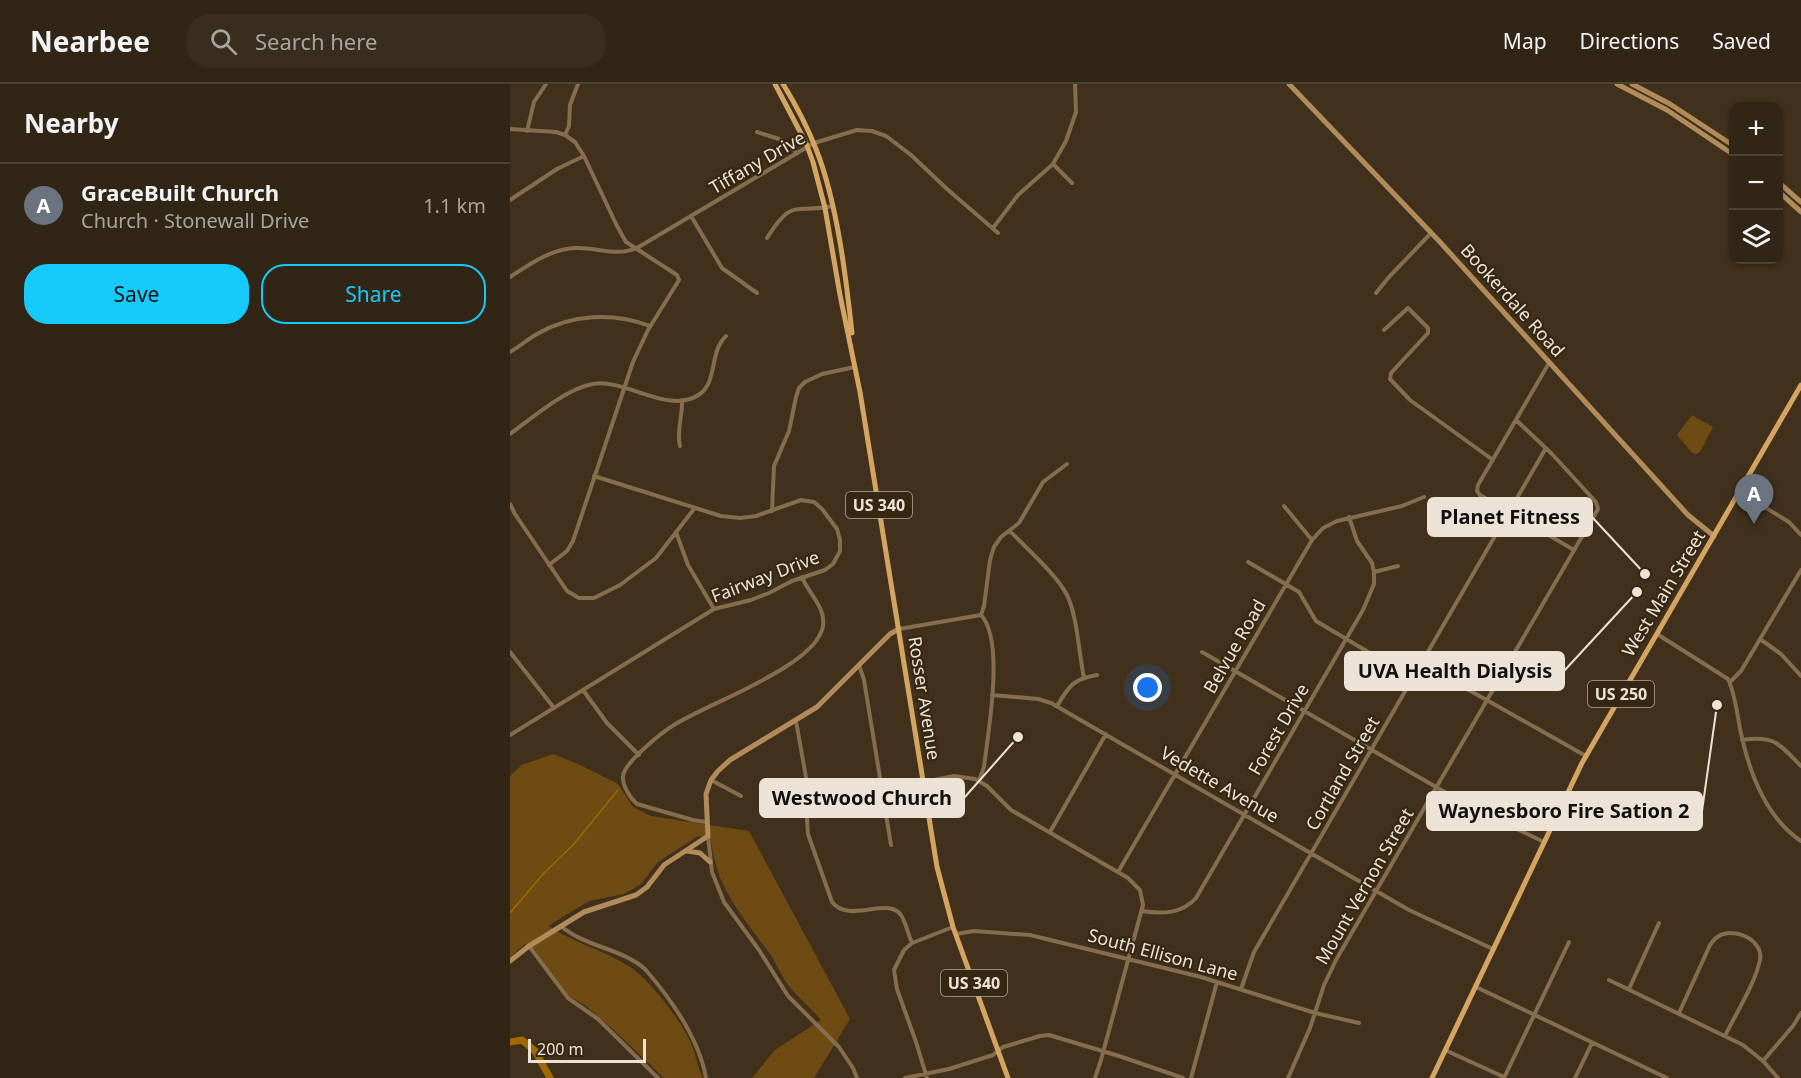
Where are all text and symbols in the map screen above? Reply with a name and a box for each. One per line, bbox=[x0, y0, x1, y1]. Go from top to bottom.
search box bbox=[186, 14, 606, 68]
text: Nearbee bbox=[30, 22, 150, 60]
icon: search bbox=[207, 25, 240, 58]
text: Search here bbox=[255, 26, 377, 56]
text: Map bbox=[1503, 27, 1547, 55]
text: Directions bbox=[1580, 27, 1679, 55]
text: Saved bbox=[1712, 27, 1771, 55]
map controls bbox=[1729, 102, 1783, 264]
button: + bbox=[1729, 102, 1783, 156]
text: Nearby bbox=[24, 105, 119, 141]
street label: Tiffany Drive bbox=[705, 125, 809, 199]
button: − bbox=[1729, 156, 1783, 210]
text: GraceBuilt Church bbox=[81, 177, 279, 207]
text: A bbox=[37, 192, 50, 219]
text: 1.1 km bbox=[423, 192, 486, 219]
text: Church · Stonewall Drive bbox=[81, 207, 309, 234]
button: layers bbox=[1729, 210, 1783, 264]
street label: Bookerdale Road bbox=[1456, 238, 1570, 362]
button: Save bbox=[24, 264, 249, 324]
button: Share bbox=[261, 264, 486, 324]
pin: A bbox=[1734, 474, 1774, 524]
road number: US 340 bbox=[846, 492, 912, 518]
callout: Planet Fitness bbox=[1428, 498, 1592, 536]
text: Planet Fitness bbox=[1440, 503, 1580, 530]
street label: West Main Street bbox=[1616, 525, 1710, 661]
street label: Fairway Drive bbox=[707, 544, 823, 608]
street label: Belvue Road bbox=[1197, 595, 1271, 697]
street label: Rosser Avenue bbox=[903, 634, 947, 762]
callout: UVA Health Dialysis bbox=[1345, 652, 1564, 690]
text: UVA Health Dialysis bbox=[1358, 657, 1552, 684]
your location bbox=[1133, 673, 1162, 702]
street label: Forest Drive bbox=[1242, 679, 1314, 779]
road number: US 250 bbox=[1588, 681, 1654, 707]
street label: Cortland Street bbox=[1300, 711, 1385, 834]
street label: Vedette Avenue bbox=[1156, 740, 1284, 828]
callout: Westwood Church bbox=[760, 779, 964, 817]
text: Westwood Church bbox=[772, 784, 952, 811]
callout: Waynesboro Fire Sation 2 bbox=[1427, 792, 1702, 830]
text: Waynesboro Fire Sation 2 bbox=[1438, 797, 1690, 824]
street label: Mount Vernon Street bbox=[1309, 803, 1419, 969]
street label: South Ellison Lane bbox=[1085, 922, 1241, 986]
road number: US 340 bbox=[941, 970, 1007, 996]
scale bar bbox=[528, 1036, 646, 1064]
text: 200 m bbox=[537, 1038, 584, 1060]

